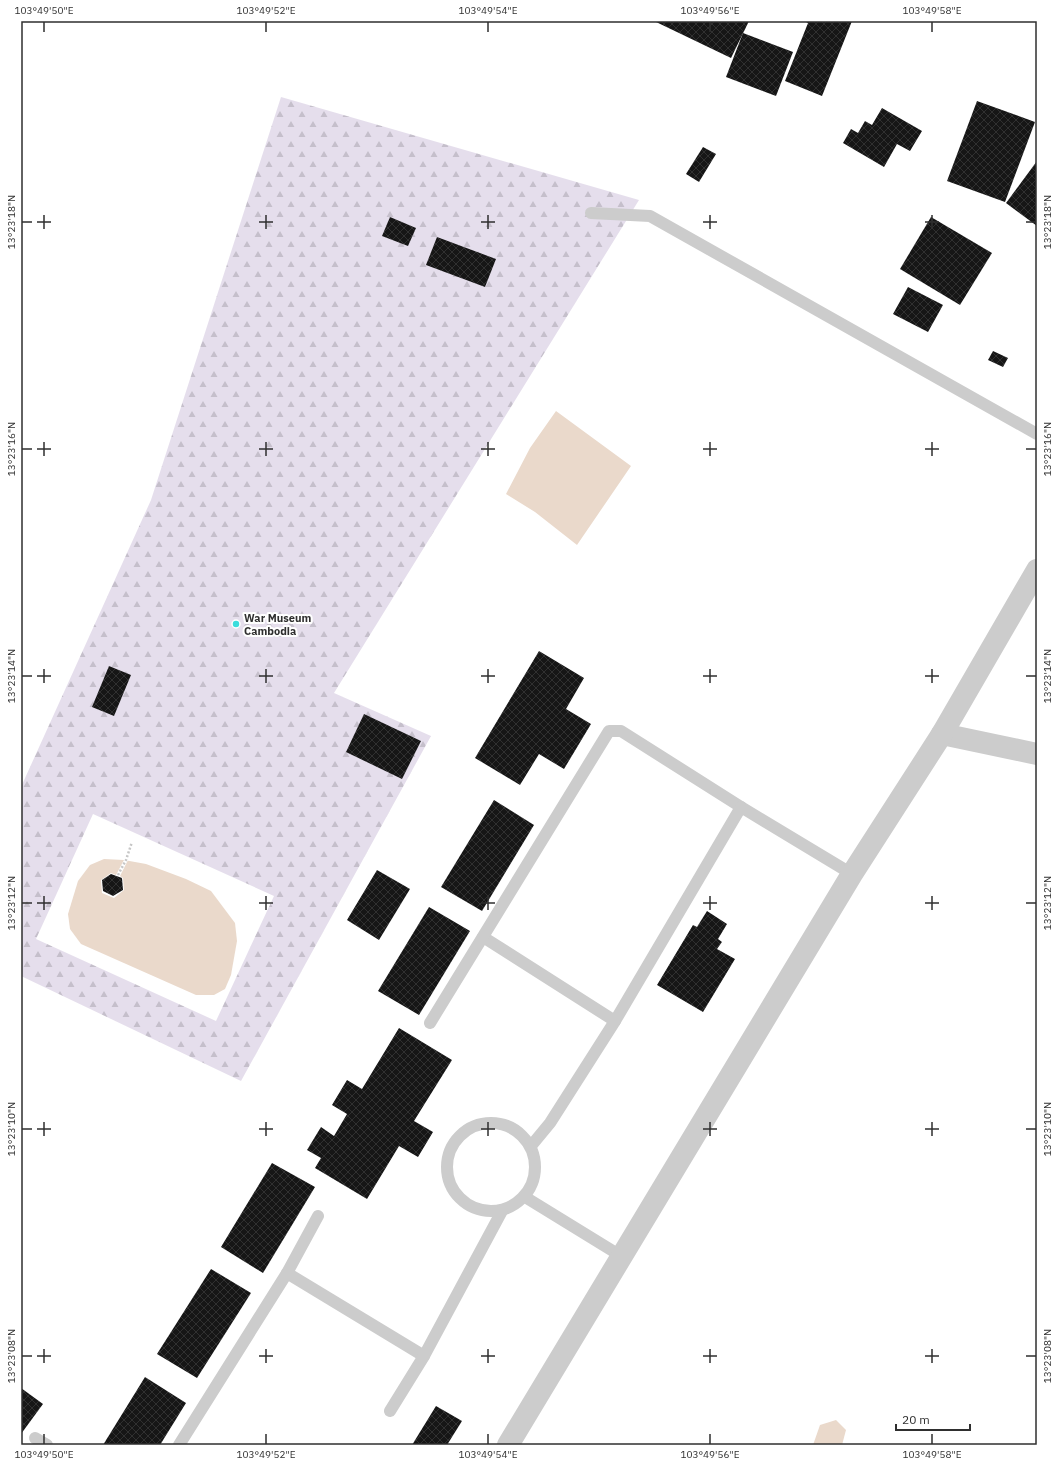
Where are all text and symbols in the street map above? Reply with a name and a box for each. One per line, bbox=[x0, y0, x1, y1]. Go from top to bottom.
text: 103°49'50"E bbox=[14, 4, 74, 17]
text: 103°49'52"E bbox=[236, 4, 296, 17]
text: 103°49'54"E bbox=[458, 4, 518, 17]
text: 103°49'56"E bbox=[680, 4, 740, 17]
text: 103°49'58"E bbox=[902, 4, 962, 17]
text: 13°23'18"N bbox=[5, 195, 18, 249]
text: 13°23'18"N bbox=[1041, 195, 1054, 249]
text: 13°23'16"N bbox=[5, 422, 18, 476]
text: 13°23'16"N bbox=[1041, 422, 1054, 476]
place label: War Museum Cambodia bbox=[244, 611, 312, 638]
marker: War Museum Cambodia bbox=[231, 619, 241, 629]
text: 13°23'14"N bbox=[5, 649, 18, 703]
text: 13°23'14"N bbox=[1041, 649, 1054, 703]
text: 13°23'12"N bbox=[5, 876, 18, 930]
text: 13°23'12"N bbox=[1041, 876, 1054, 930]
text: 13°23'10"N bbox=[5, 1102, 18, 1156]
text: 13°23'10"N bbox=[1041, 1102, 1054, 1156]
text: 13°23'08"N bbox=[5, 1329, 18, 1383]
text: 13°23'08"N bbox=[1041, 1329, 1054, 1383]
scale bar bbox=[896, 1406, 970, 1432]
text: 20 m bbox=[902, 1412, 930, 1427]
text: 103°49'50"E bbox=[14, 1448, 74, 1461]
text: 103°49'52"E bbox=[236, 1448, 296, 1461]
text: 103°49'54"E bbox=[458, 1448, 518, 1461]
text: 103°49'56"E bbox=[680, 1448, 740, 1461]
text: 103°49'58"E bbox=[902, 1448, 962, 1461]

